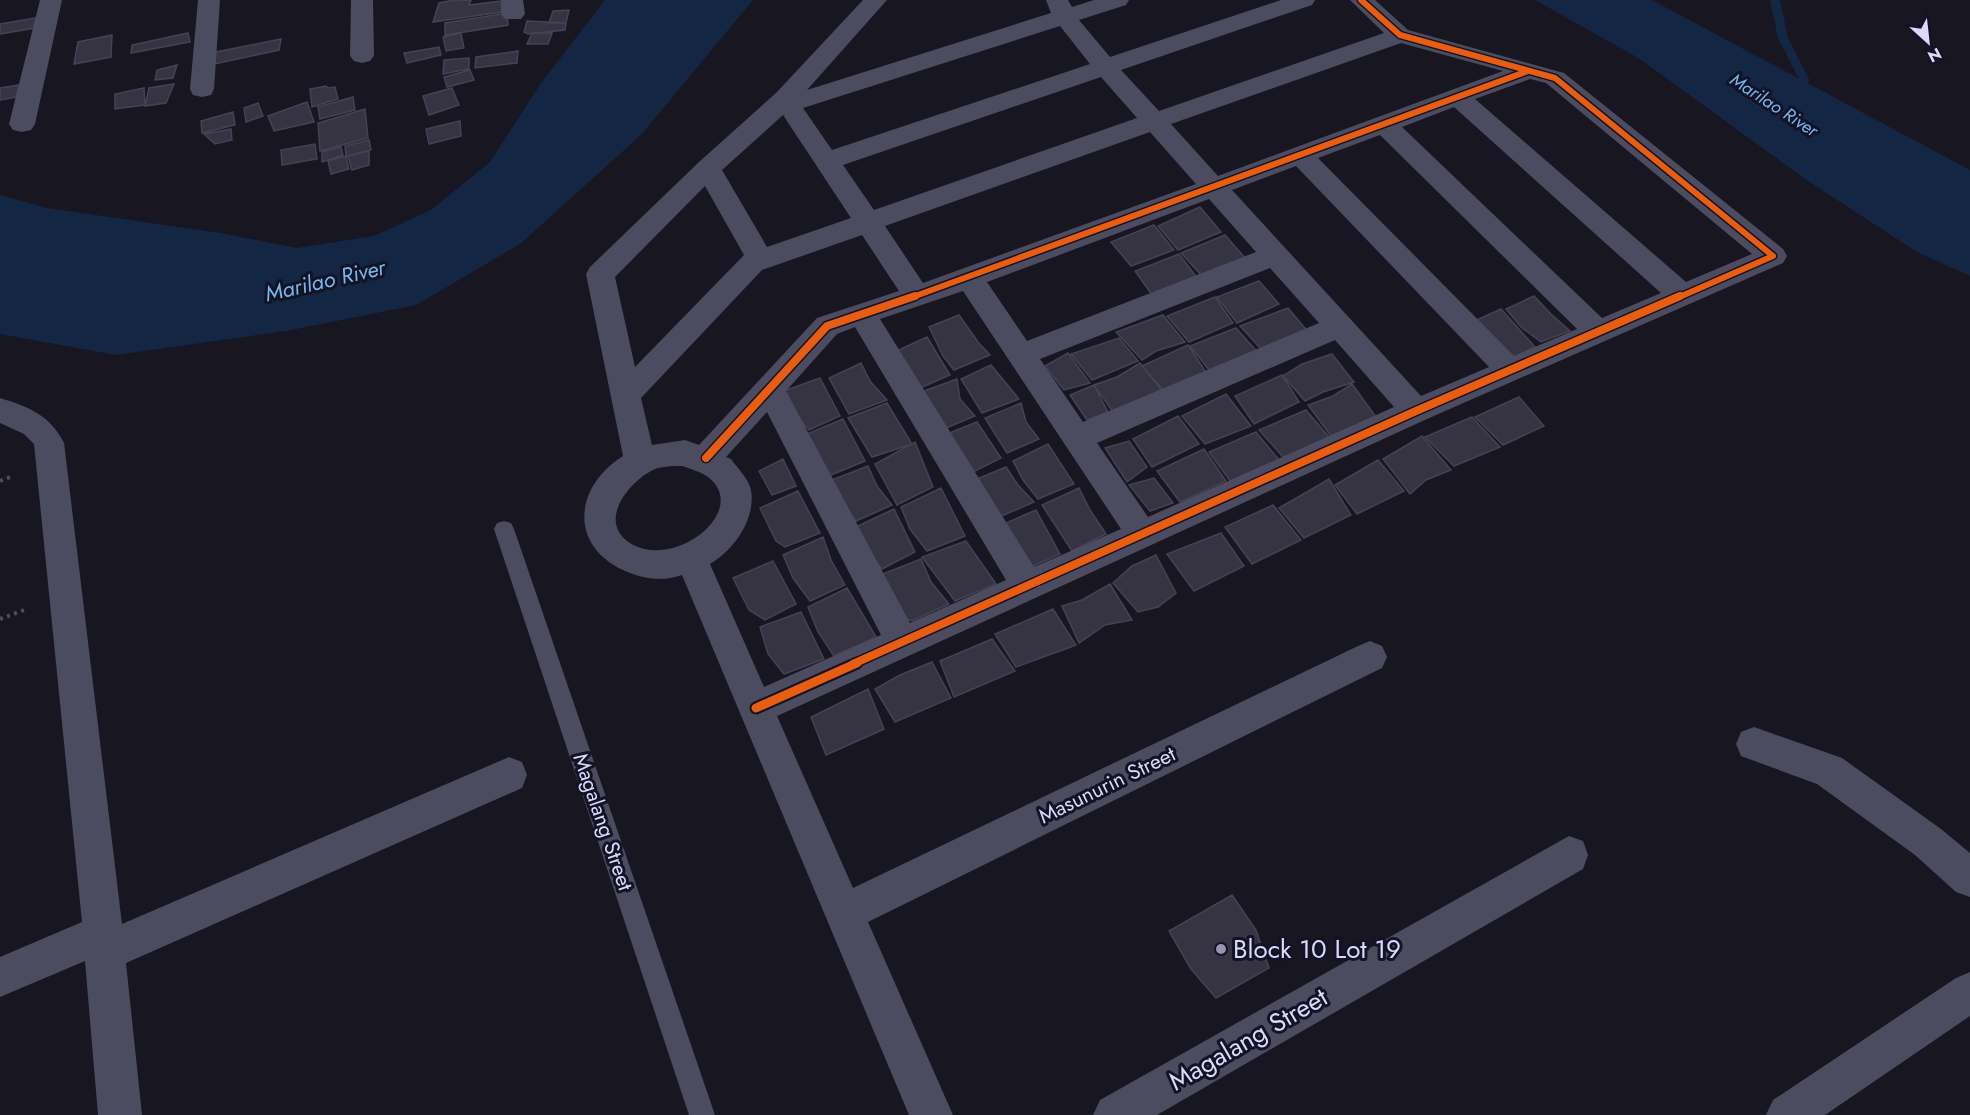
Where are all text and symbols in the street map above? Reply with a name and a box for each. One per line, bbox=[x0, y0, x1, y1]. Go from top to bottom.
north arrow bbox=[1898, 12, 1958, 72]
text: N bbox=[1924, 42, 1945, 68]
water label: Marilao River bbox=[1725, 67, 1824, 144]
water label: Marilao River bbox=[262, 250, 390, 309]
street label: Masunurin Street bbox=[1034, 739, 1180, 831]
street label: Magalang Street bbox=[565, 749, 641, 895]
place label: Block 10 Lot 19 bbox=[1233, 930, 1401, 968]
marker: Block 10 Lot 19 bbox=[1214, 942, 1228, 956]
street label: Magalang Street bbox=[1162, 978, 1335, 1100]

